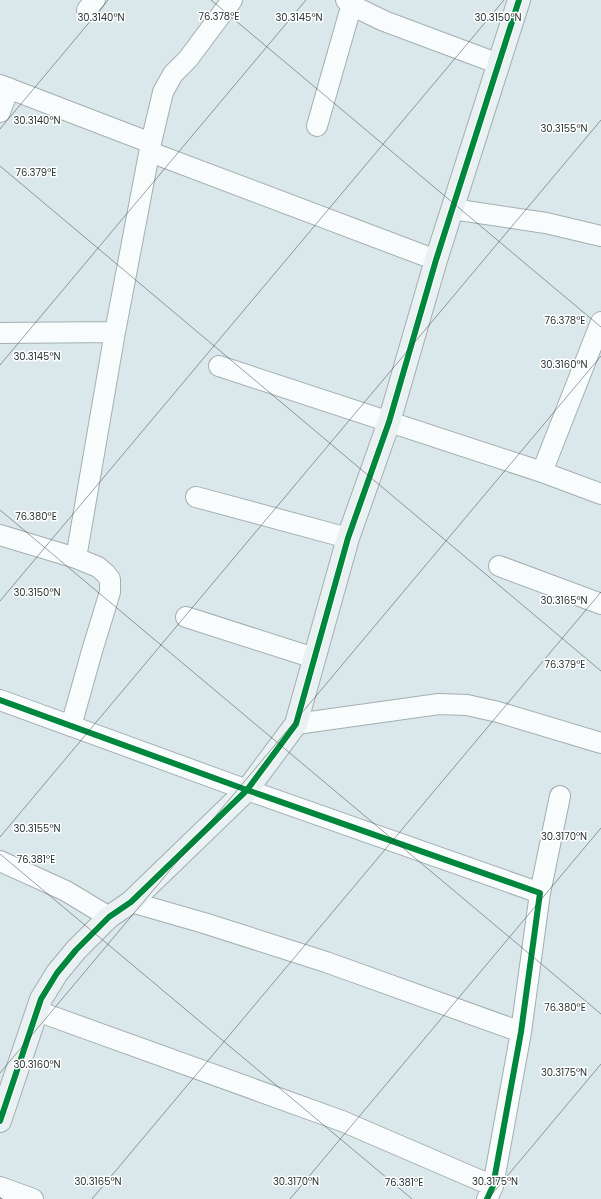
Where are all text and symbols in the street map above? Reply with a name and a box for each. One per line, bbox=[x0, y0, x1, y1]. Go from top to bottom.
text: 76.378°E bbox=[199, 9, 239, 24]
text: 30.3140°N bbox=[77, 10, 125, 25]
text: 30.3145°N bbox=[275, 10, 323, 25]
text: 30.3150°N bbox=[474, 10, 522, 25]
text: 30.3140°N bbox=[13, 113, 61, 128]
text: 30.3155°N bbox=[540, 121, 588, 136]
text: 76.379°E bbox=[16, 165, 56, 180]
text: 76.378°E bbox=[545, 313, 585, 328]
text: 30.3145°N bbox=[13, 349, 61, 364]
text: 30.3160°N bbox=[540, 357, 588, 372]
text: 76.380°E bbox=[15, 509, 57, 524]
text: 30.3150°N bbox=[13, 585, 61, 600]
text: 30.3165°N bbox=[540, 593, 588, 608]
text: 76.379°E bbox=[545, 657, 585, 672]
text: 30.3155°N bbox=[13, 821, 61, 836]
text: 30.3170°N bbox=[541, 829, 587, 844]
text: 76.381°E bbox=[17, 852, 55, 867]
text: 76.380°E bbox=[544, 1000, 586, 1015]
text: 30.3160°N bbox=[13, 1057, 61, 1072]
text: 30.3175°N bbox=[541, 1065, 587, 1080]
text: 30.3165°N bbox=[74, 1174, 122, 1189]
text: 30.3170°N bbox=[273, 1174, 319, 1189]
text: 30.3175°N bbox=[472, 1174, 518, 1189]
text: 76.381°E bbox=[385, 1175, 423, 1190]

